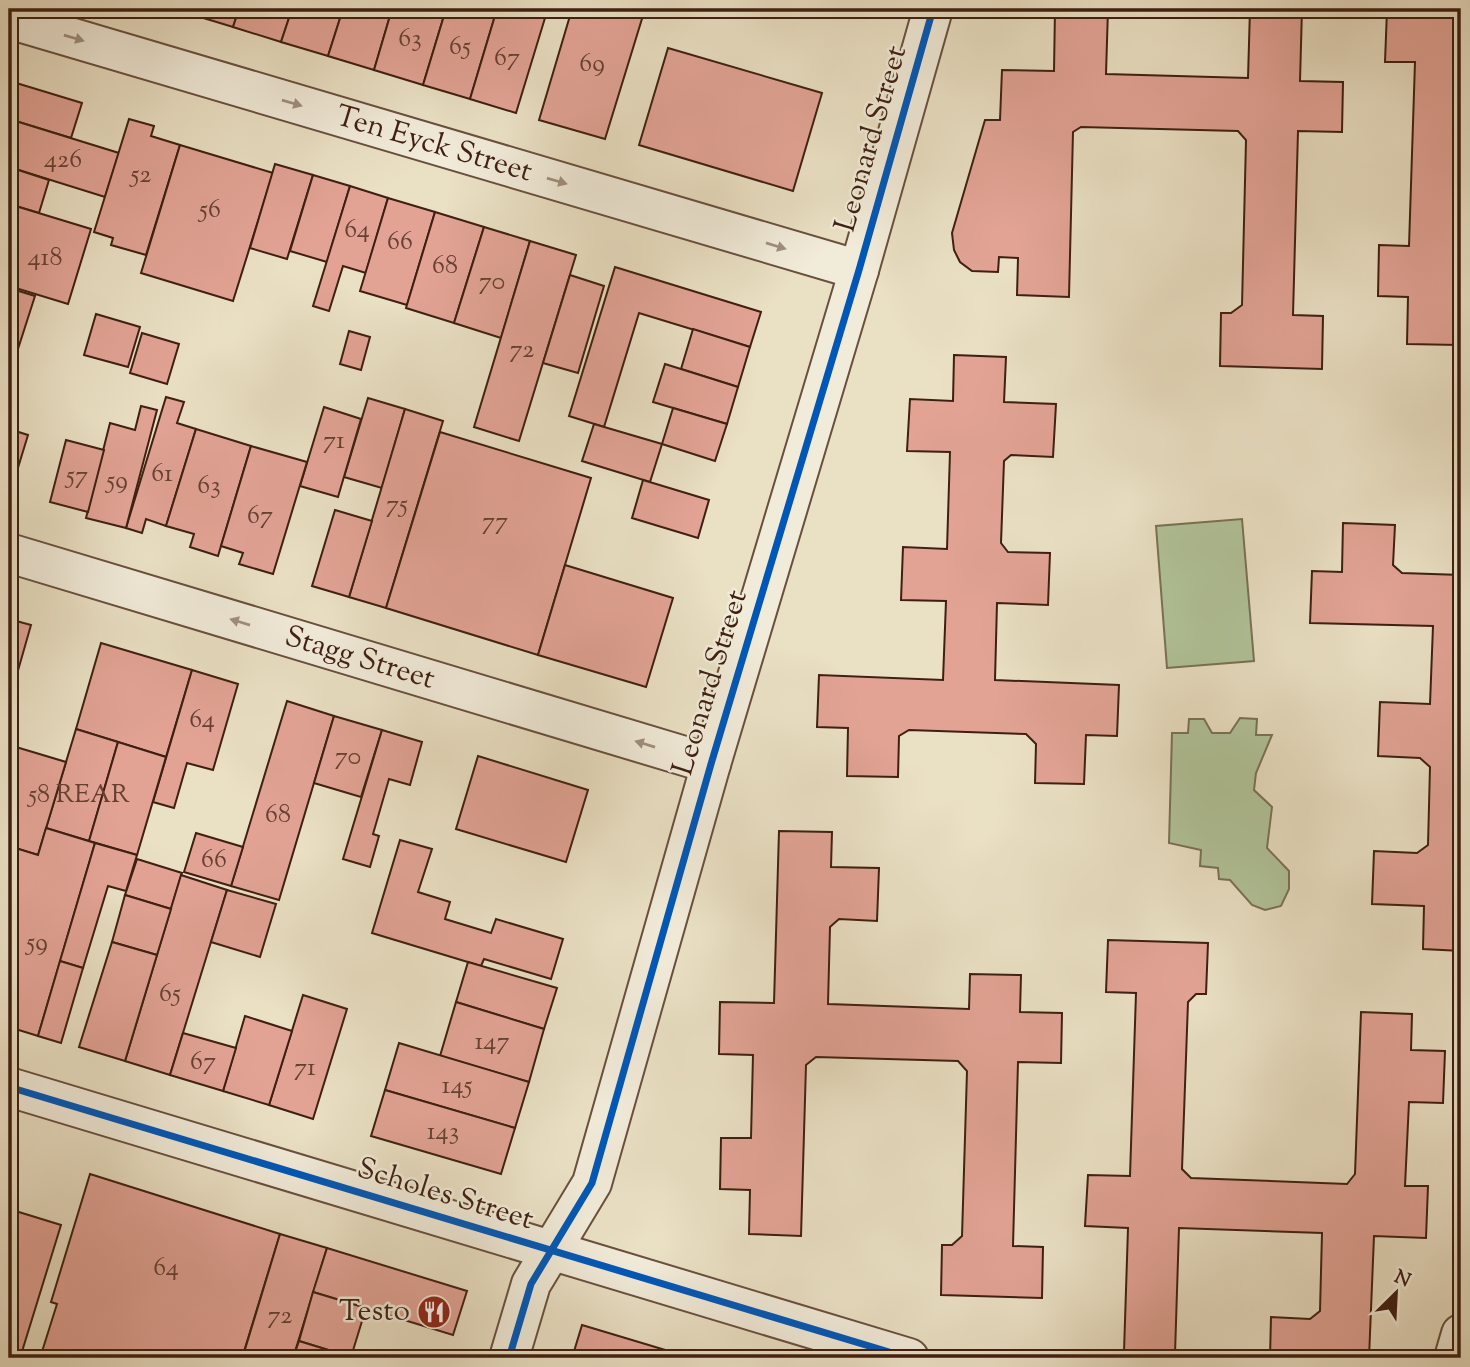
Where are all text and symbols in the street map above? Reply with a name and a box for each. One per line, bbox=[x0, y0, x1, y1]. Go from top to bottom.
house number: 63 bbox=[398, 21, 422, 58]
house number: 65 bbox=[449, 29, 471, 66]
one-way arrow bbox=[64, 34, 85, 44]
house number: 67 bbox=[494, 40, 520, 77]
street label: Leonard Street bbox=[825, 41, 919, 237]
house number: 69 bbox=[579, 46, 605, 83]
street label: Ten Eyck Street bbox=[331, 95, 537, 194]
one-way arrow bbox=[282, 98, 303, 108]
house number: 426 bbox=[44, 142, 82, 179]
house number: 52 bbox=[128, 157, 152, 194]
one-way arrow bbox=[547, 177, 568, 187]
house number: 56 bbox=[197, 192, 221, 229]
house number: 64 bbox=[344, 212, 370, 249]
house number: 66 bbox=[387, 224, 413, 261]
house number: 418 bbox=[28, 240, 62, 277]
one-way arrow bbox=[765, 241, 786, 251]
house number: 68 bbox=[432, 248, 458, 285]
house number: 70 bbox=[479, 264, 505, 301]
house number: 72 bbox=[510, 332, 534, 369]
house number: 71 bbox=[323, 423, 345, 460]
house number: 61 bbox=[151, 456, 173, 493]
house number: 57 bbox=[64, 458, 88, 495]
house number: 59 bbox=[104, 463, 128, 500]
house number: 63 bbox=[197, 468, 221, 505]
house number: 75 bbox=[386, 487, 408, 524]
house number: 67 bbox=[247, 498, 273, 535]
house number: 77 bbox=[482, 504, 508, 541]
street label: Leonard Street bbox=[662, 585, 760, 781]
street label: Stagg Street bbox=[279, 616, 440, 701]
one-way arrow bbox=[229, 617, 250, 627]
house number: 64 bbox=[189, 702, 215, 739]
house number: 70 bbox=[335, 739, 361, 776]
one-way arrow bbox=[635, 739, 656, 749]
house number: 58 REAR bbox=[26, 777, 130, 814]
house number: 68 bbox=[265, 797, 291, 834]
house number: 66 bbox=[201, 842, 227, 879]
house number: 59 bbox=[24, 925, 48, 962]
house number: 65 bbox=[159, 976, 181, 1013]
house number: 147 bbox=[475, 1024, 509, 1061]
house number: 67 bbox=[190, 1044, 216, 1081]
house number: 71 bbox=[294, 1050, 316, 1087]
house number: 145 bbox=[442, 1068, 473, 1105]
house number: 143 bbox=[427, 1114, 459, 1151]
street label: Scholes Street bbox=[351, 1148, 539, 1242]
house number: 64 bbox=[153, 1250, 179, 1287]
north arrow bbox=[1362, 1258, 1432, 1328]
text: N bbox=[1389, 1264, 1414, 1295]
place label: Testo bbox=[339, 1291, 410, 1334]
restaurant icon: Testo bbox=[415, 1293, 453, 1331]
house number: 72 bbox=[268, 1298, 292, 1335]

